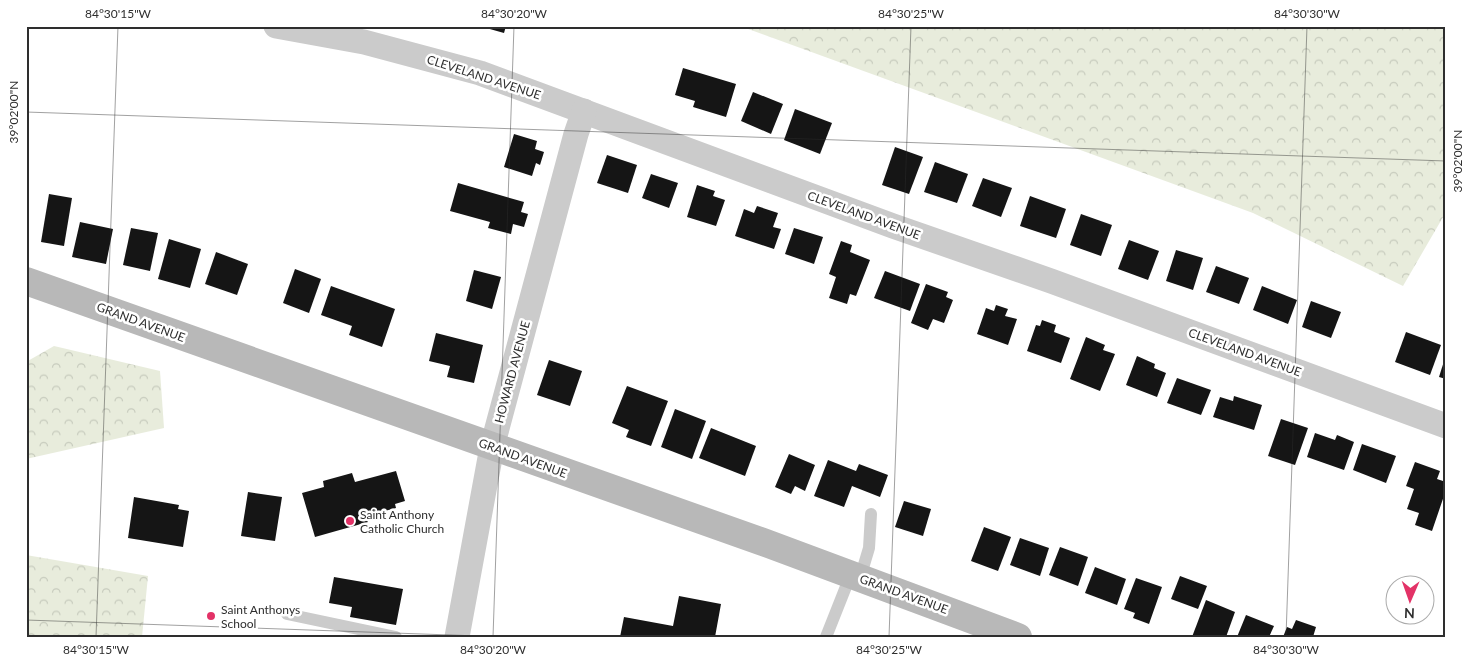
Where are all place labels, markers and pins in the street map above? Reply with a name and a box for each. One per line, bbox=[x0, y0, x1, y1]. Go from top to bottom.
place label: Saint Anthony Catholic Church bbox=[360, 507, 444, 536]
marker: Saint Anthony Catholic Church bbox=[344, 515, 356, 527]
place label: Saint Anthonys School bbox=[221, 602, 300, 631]
marker: Saint Anthonys School bbox=[205, 610, 217, 622]

